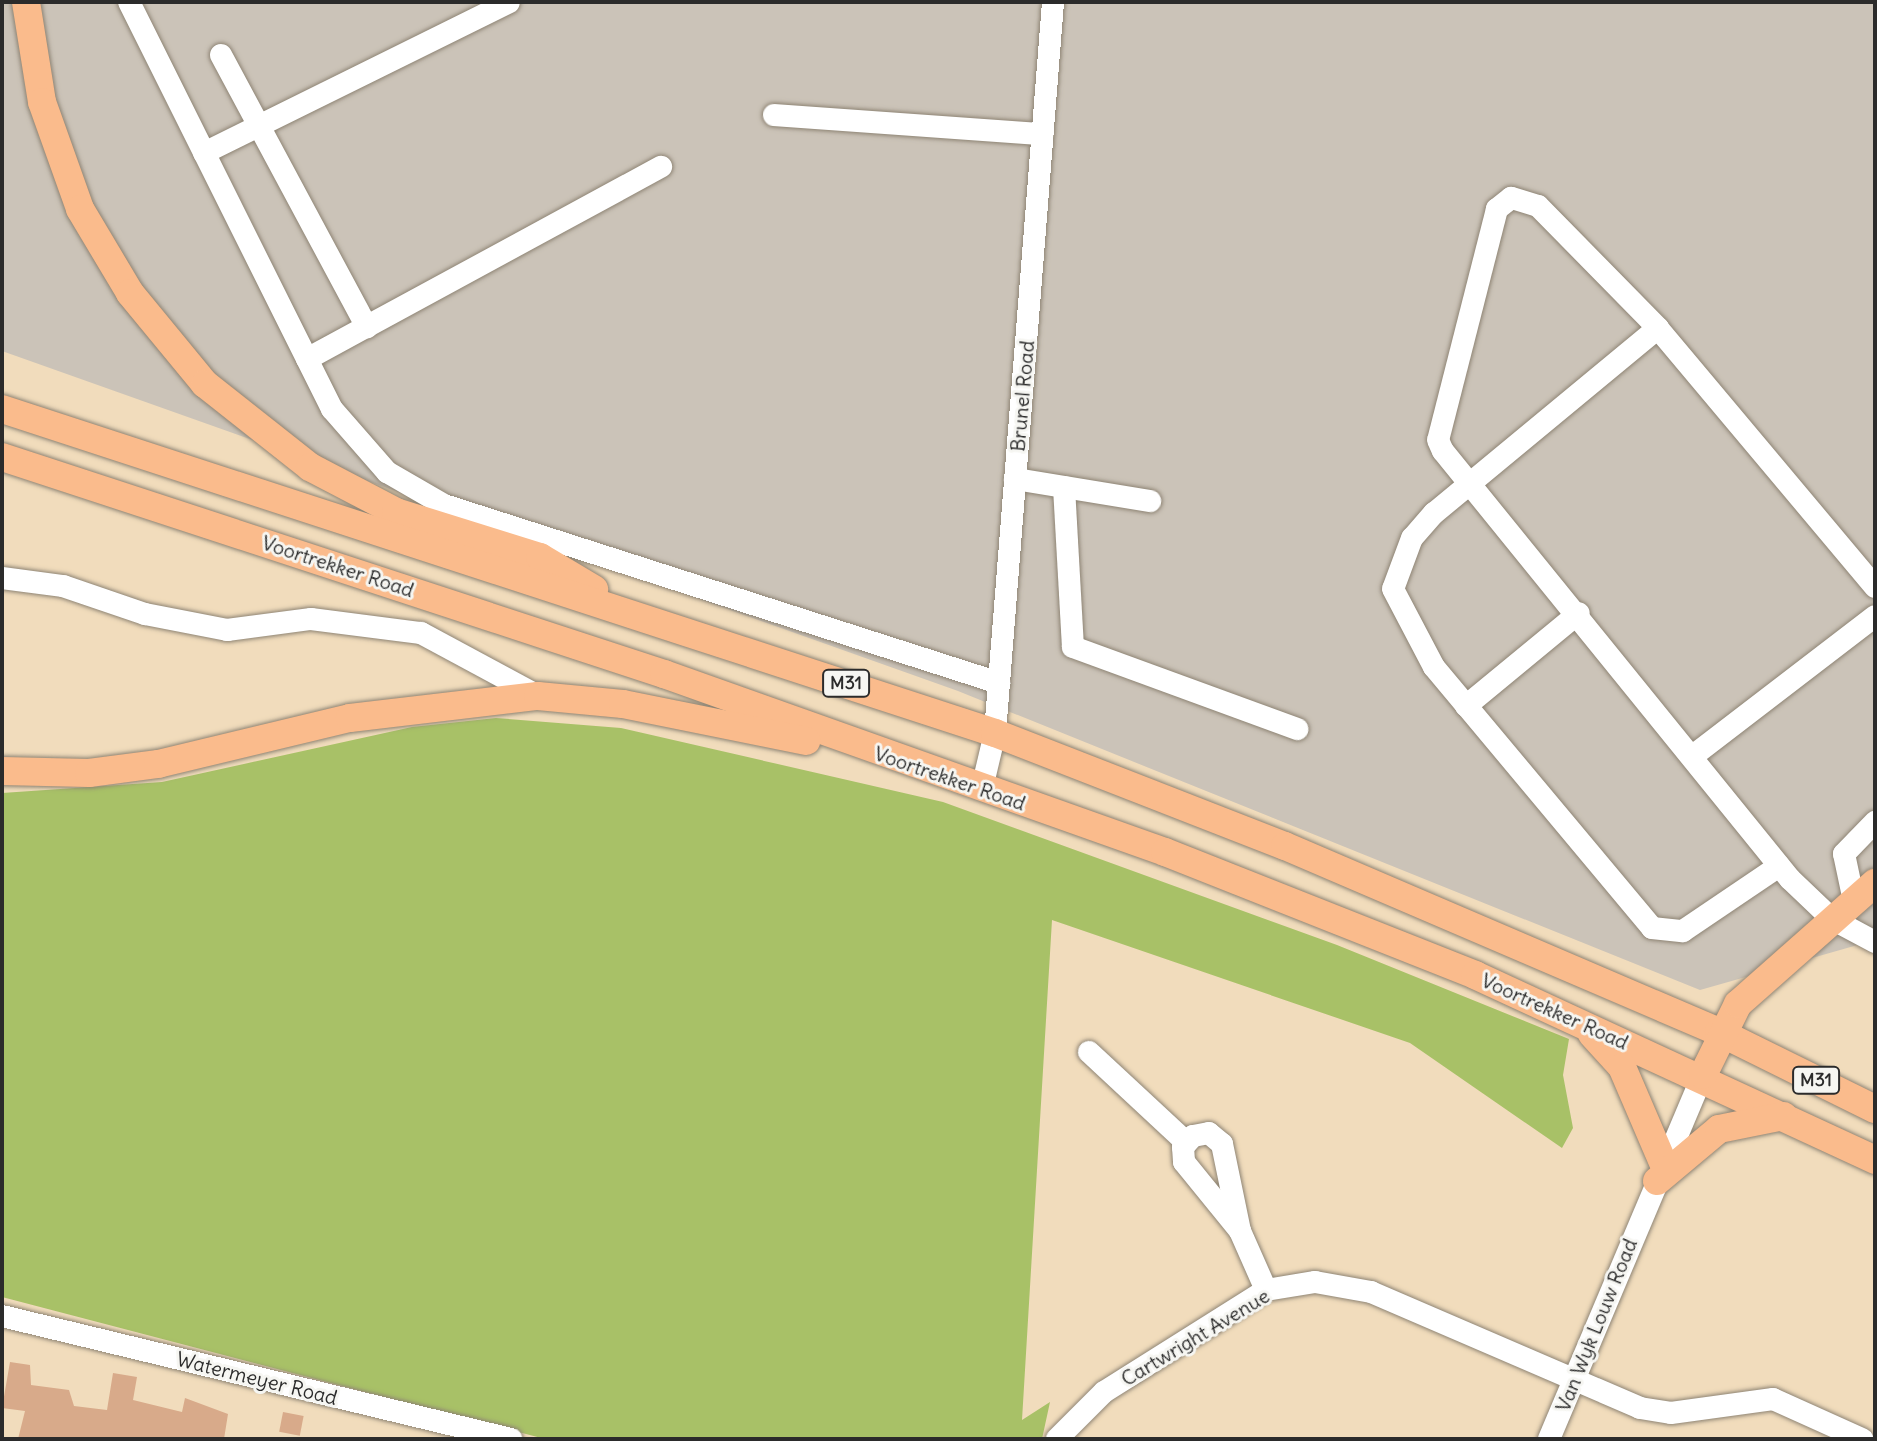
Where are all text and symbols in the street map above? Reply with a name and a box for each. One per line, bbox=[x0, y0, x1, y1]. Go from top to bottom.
street label: Brunel Road bbox=[1005, 339, 1039, 453]
street label: Voortrekker Road bbox=[259, 530, 417, 602]
road number: M31 bbox=[822, 669, 870, 697]
street label: Voortrekker Road bbox=[871, 741, 1029, 815]
street label: Voortrekker Road bbox=[1478, 968, 1632, 1054]
road number: M31 bbox=[1792, 1066, 1840, 1094]
street label: Van Wyk Louw Road bbox=[1550, 1235, 1642, 1415]
street label: Cartwright Avenue bbox=[1117, 1283, 1273, 1391]
street label: Watermeyer Road bbox=[174, 1346, 340, 1410]

